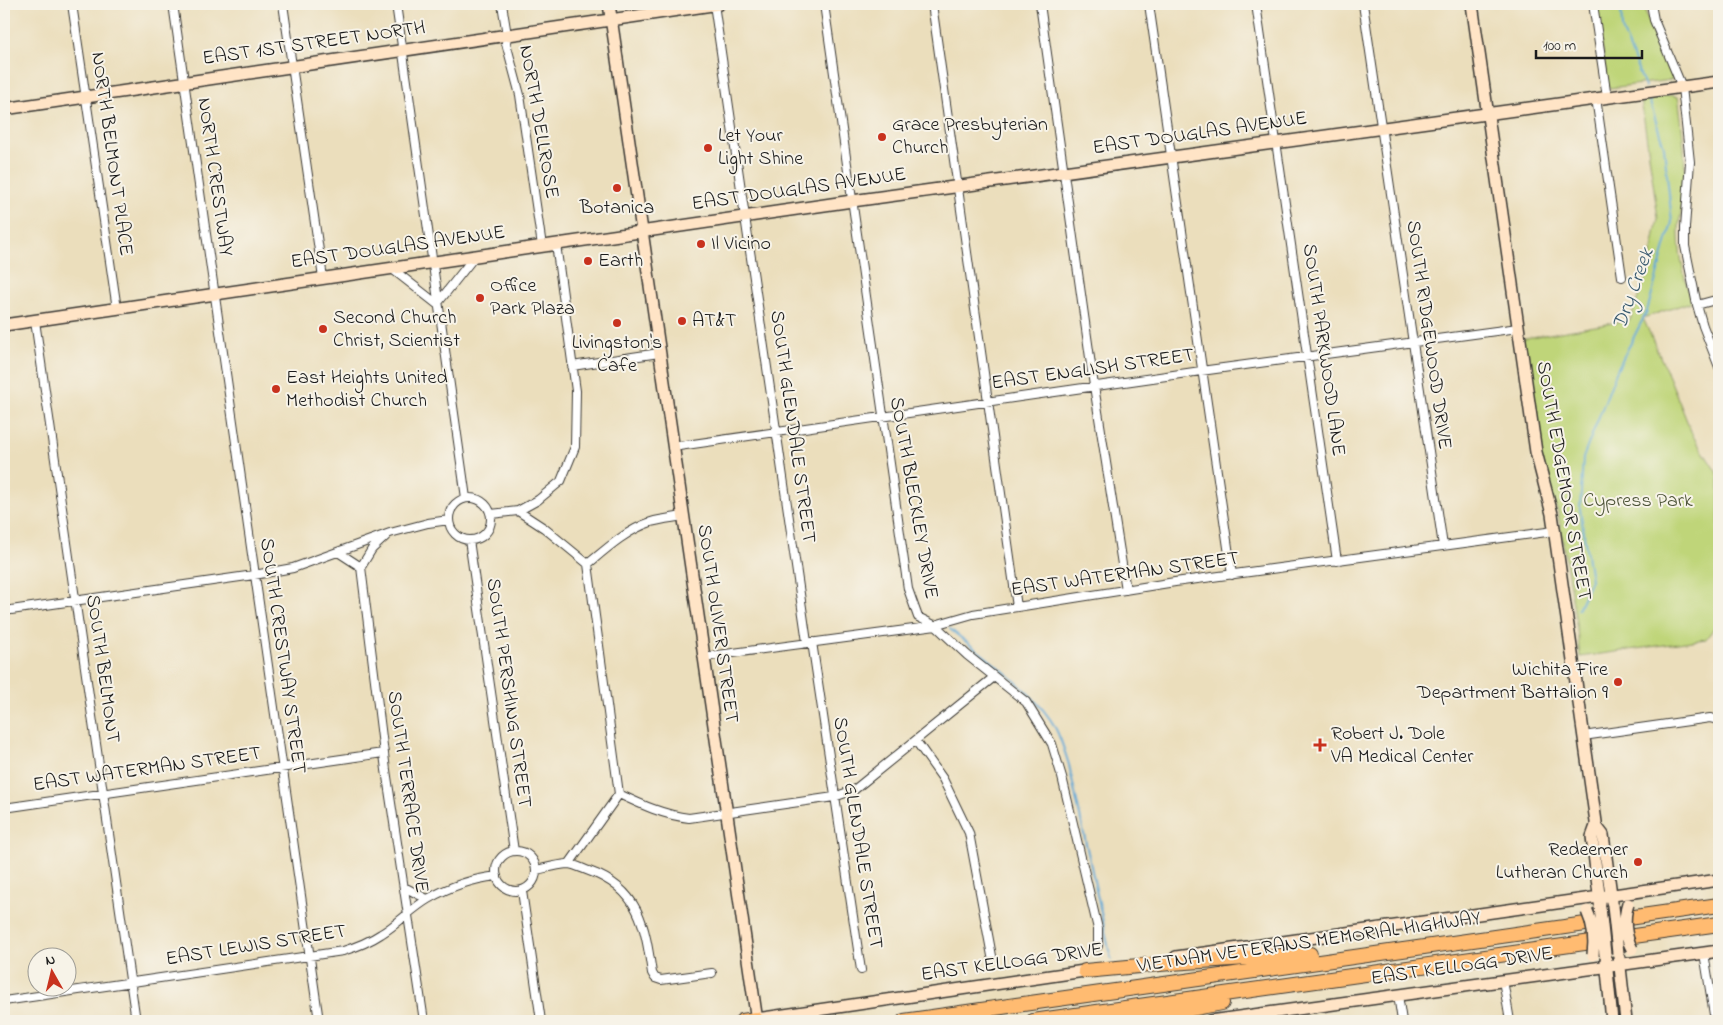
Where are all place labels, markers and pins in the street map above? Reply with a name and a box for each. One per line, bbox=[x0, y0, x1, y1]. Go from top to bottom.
place label: Grace Presbyterian Church bbox=[892, 111, 1048, 163]
place label: Let Your Light Shine bbox=[718, 122, 803, 175]
marker: Grace Presbyterian Church bbox=[876, 131, 888, 143]
marker: Let Your Light Shine bbox=[702, 142, 714, 154]
marker: Botanica bbox=[611, 182, 623, 194]
place label: Botanica bbox=[579, 194, 654, 223]
place label: Il Vicino bbox=[711, 230, 771, 259]
marker: Il Vicino bbox=[695, 238, 707, 250]
place label: Earth bbox=[598, 247, 643, 276]
marker: Earth bbox=[582, 255, 594, 267]
place label: Office Park Plaza bbox=[490, 272, 575, 324]
marker: Office Park Plaza bbox=[474, 292, 486, 304]
place label: Second Church Christ, Scientist bbox=[333, 304, 460, 356]
place label: AT&T bbox=[692, 307, 736, 336]
marker: AT&T bbox=[676, 315, 688, 327]
marker: Livingston's Cafe bbox=[611, 317, 623, 329]
marker: Second Church Christ, Scientist bbox=[317, 323, 329, 335]
place label: Livingston's Cafe bbox=[572, 329, 662, 381]
place label: East Heights United Methodist Church bbox=[286, 364, 448, 416]
marker: East Heights United Methodist Church bbox=[270, 383, 282, 395]
place label: Wichita Fire Department Battalion 9 bbox=[1416, 656, 1608, 708]
marker: Wichita Fire Department Battalion 9 bbox=[1612, 676, 1624, 688]
place label: Robert J. Dole VA Medical Center bbox=[1330, 720, 1474, 772]
marker: Robert J. Dole VA Medical Center bbox=[1313, 738, 1327, 752]
place label: Redeemer Lutheran Church bbox=[1496, 836, 1629, 888]
marker: Redeemer Lutheran Church bbox=[1632, 856, 1644, 868]

